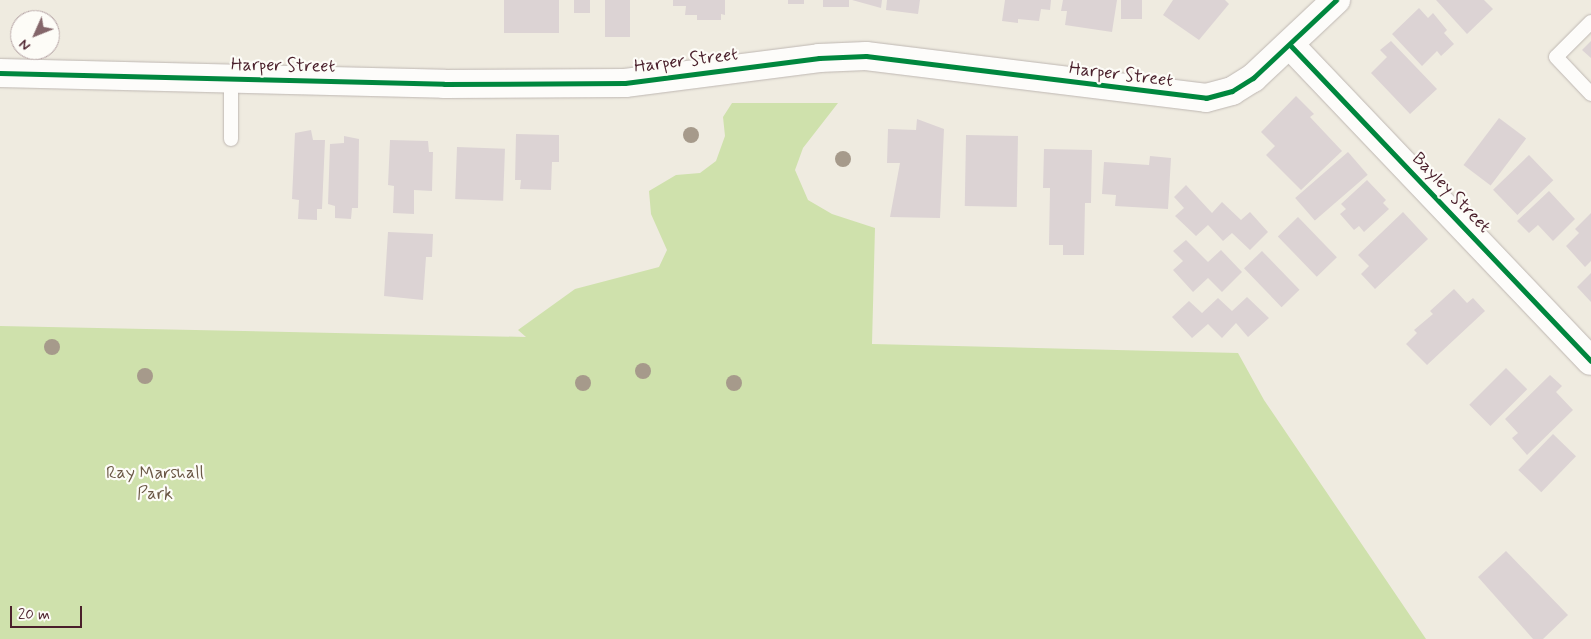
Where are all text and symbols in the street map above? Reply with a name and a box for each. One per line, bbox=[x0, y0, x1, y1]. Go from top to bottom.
north arrow bbox=[10, 10, 60, 60]
text: N bbox=[15, 35, 35, 54]
street label: Harper Street bbox=[631, 44, 741, 78]
street label: Harper Street bbox=[229, 54, 337, 78]
street label: Harper Street bbox=[1066, 58, 1176, 92]
street label: Bayley Street bbox=[1406, 147, 1496, 239]
park label: Ray Marshall Park bbox=[105, 463, 205, 506]
scale bar bbox=[12, 596, 85, 628]
text: 20 m bbox=[18, 605, 50, 625]

